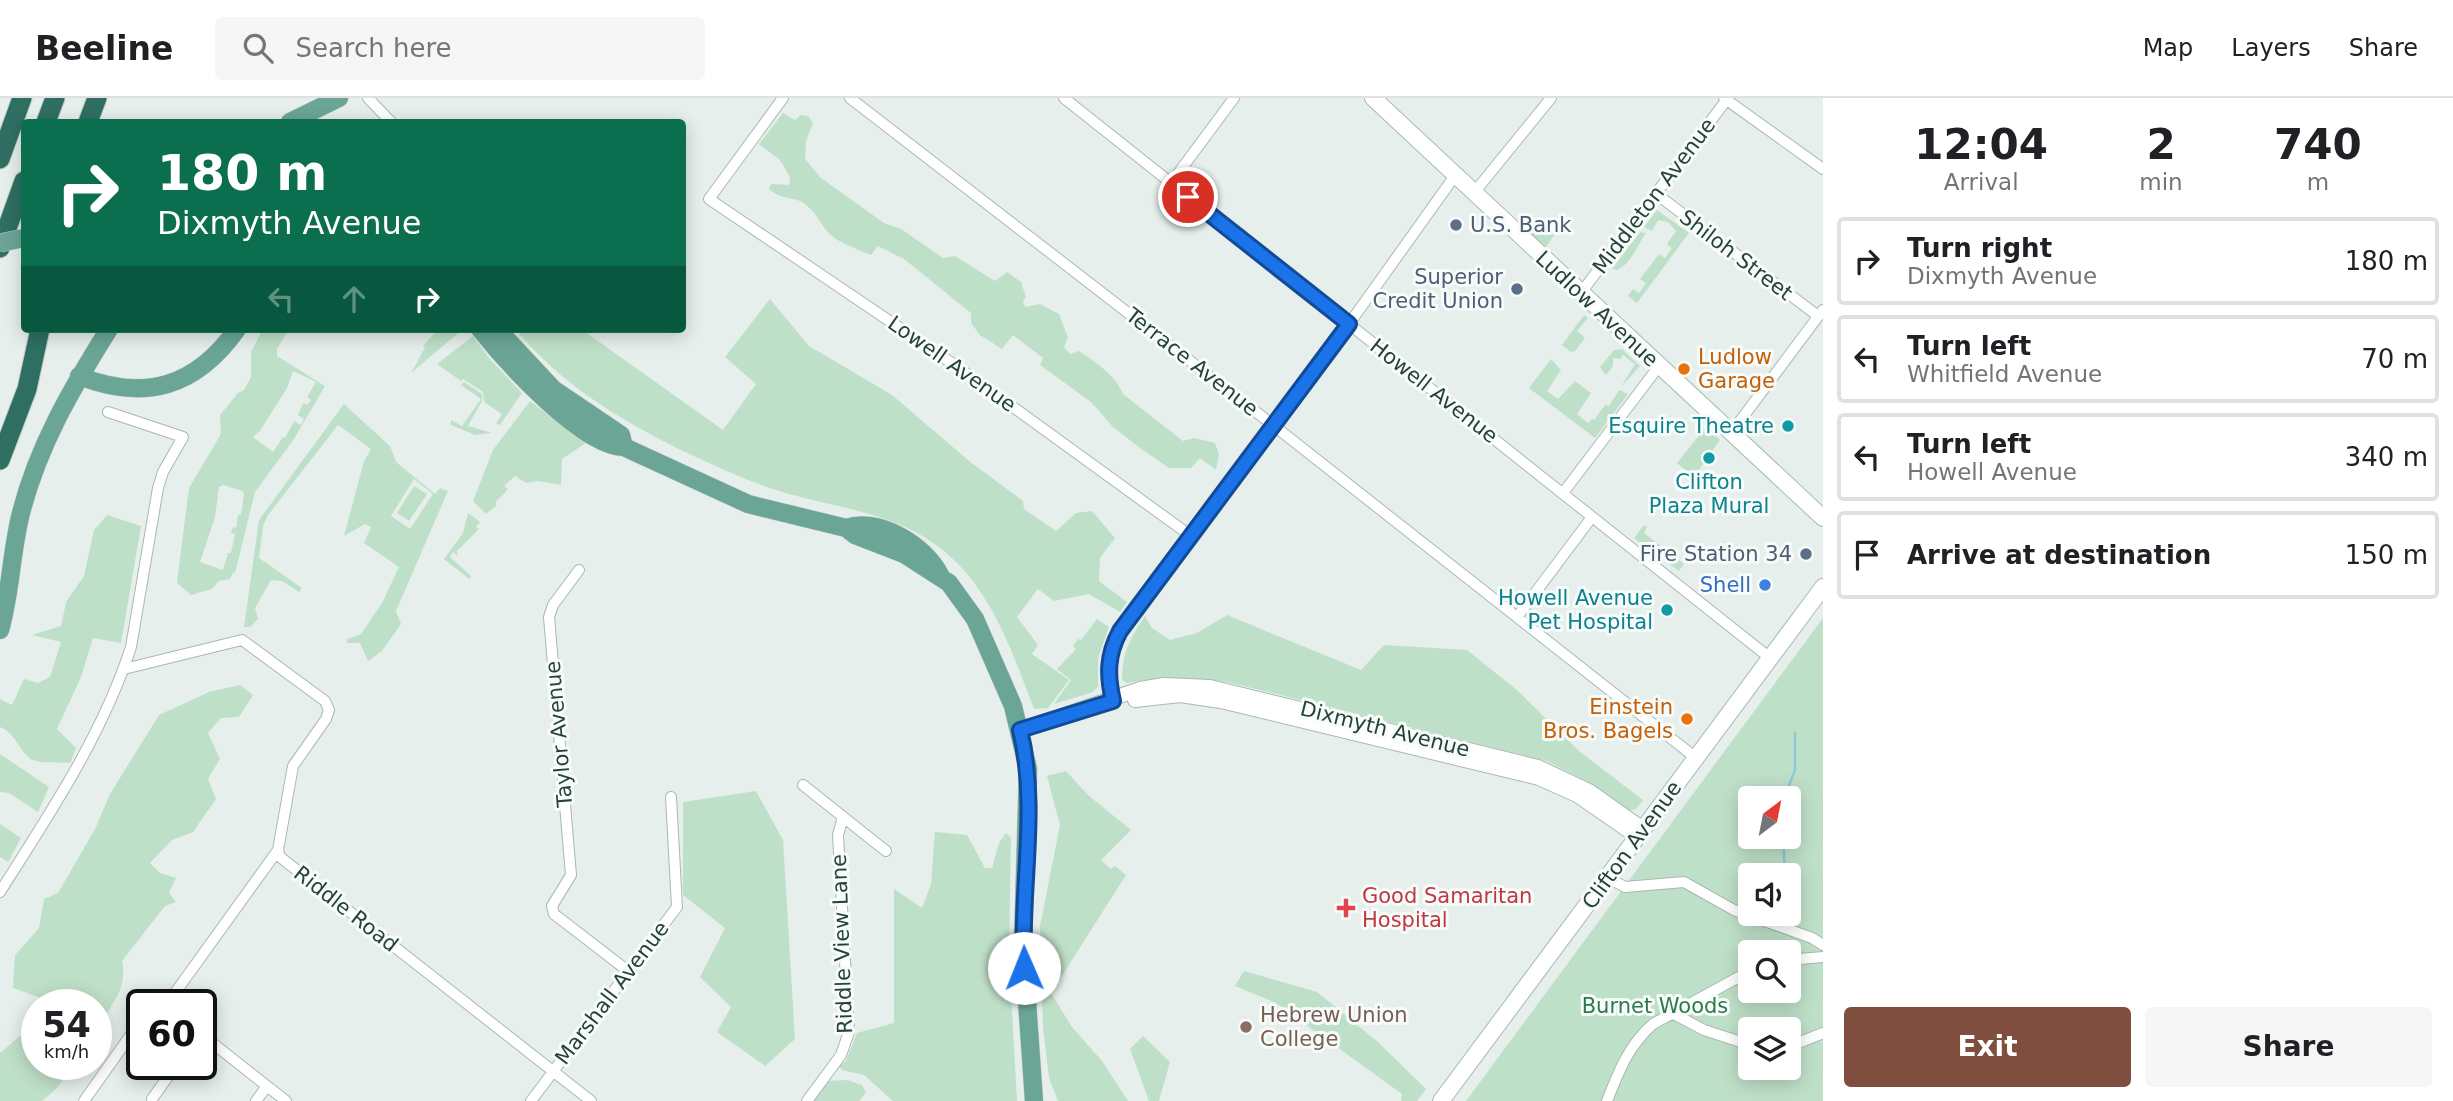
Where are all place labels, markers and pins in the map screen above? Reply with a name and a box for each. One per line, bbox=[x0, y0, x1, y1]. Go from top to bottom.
pin bbox=[1158, 167, 1218, 227]
place label: U.S. Bank bbox=[1470, 213, 1572, 237]
marker: U.S. Bank bbox=[1448, 217, 1464, 233]
place label: Superior Credit Union bbox=[1372, 265, 1503, 313]
marker: Superior Credit Union bbox=[1509, 281, 1525, 297]
place label: Ludlow Garage bbox=[1698, 345, 1775, 393]
marker: Ludlow Garage bbox=[1676, 361, 1692, 377]
place label: Esquire Theatre bbox=[1608, 414, 1774, 438]
marker: Esquire Theatre bbox=[1780, 418, 1796, 434]
marker: Clifton Plaza Mural bbox=[1701, 450, 1717, 466]
place label: Clifton Plaza Mural bbox=[1649, 470, 1769, 518]
place label: Fire Station 34 bbox=[1640, 542, 1792, 566]
marker: Fire Station 34 bbox=[1798, 546, 1814, 562]
place label: Shell bbox=[1700, 573, 1751, 597]
marker: Shell bbox=[1757, 577, 1773, 593]
place label: Howell Avenue Pet Hospital bbox=[1498, 586, 1653, 634]
marker: Howell Avenue Pet Hospital bbox=[1659, 602, 1675, 618]
place label: Einstein Bros. Bagels bbox=[1543, 695, 1673, 743]
marker: Einstein Bros. Bagels bbox=[1679, 711, 1695, 727]
place label: Good Samaritan Hospital bbox=[1362, 884, 1532, 932]
marker: Good Samaritan Hospital bbox=[1336, 898, 1356, 918]
place label: Hebrew Union College bbox=[1260, 1003, 1408, 1051]
marker: Hebrew Union College bbox=[1238, 1019, 1254, 1035]

